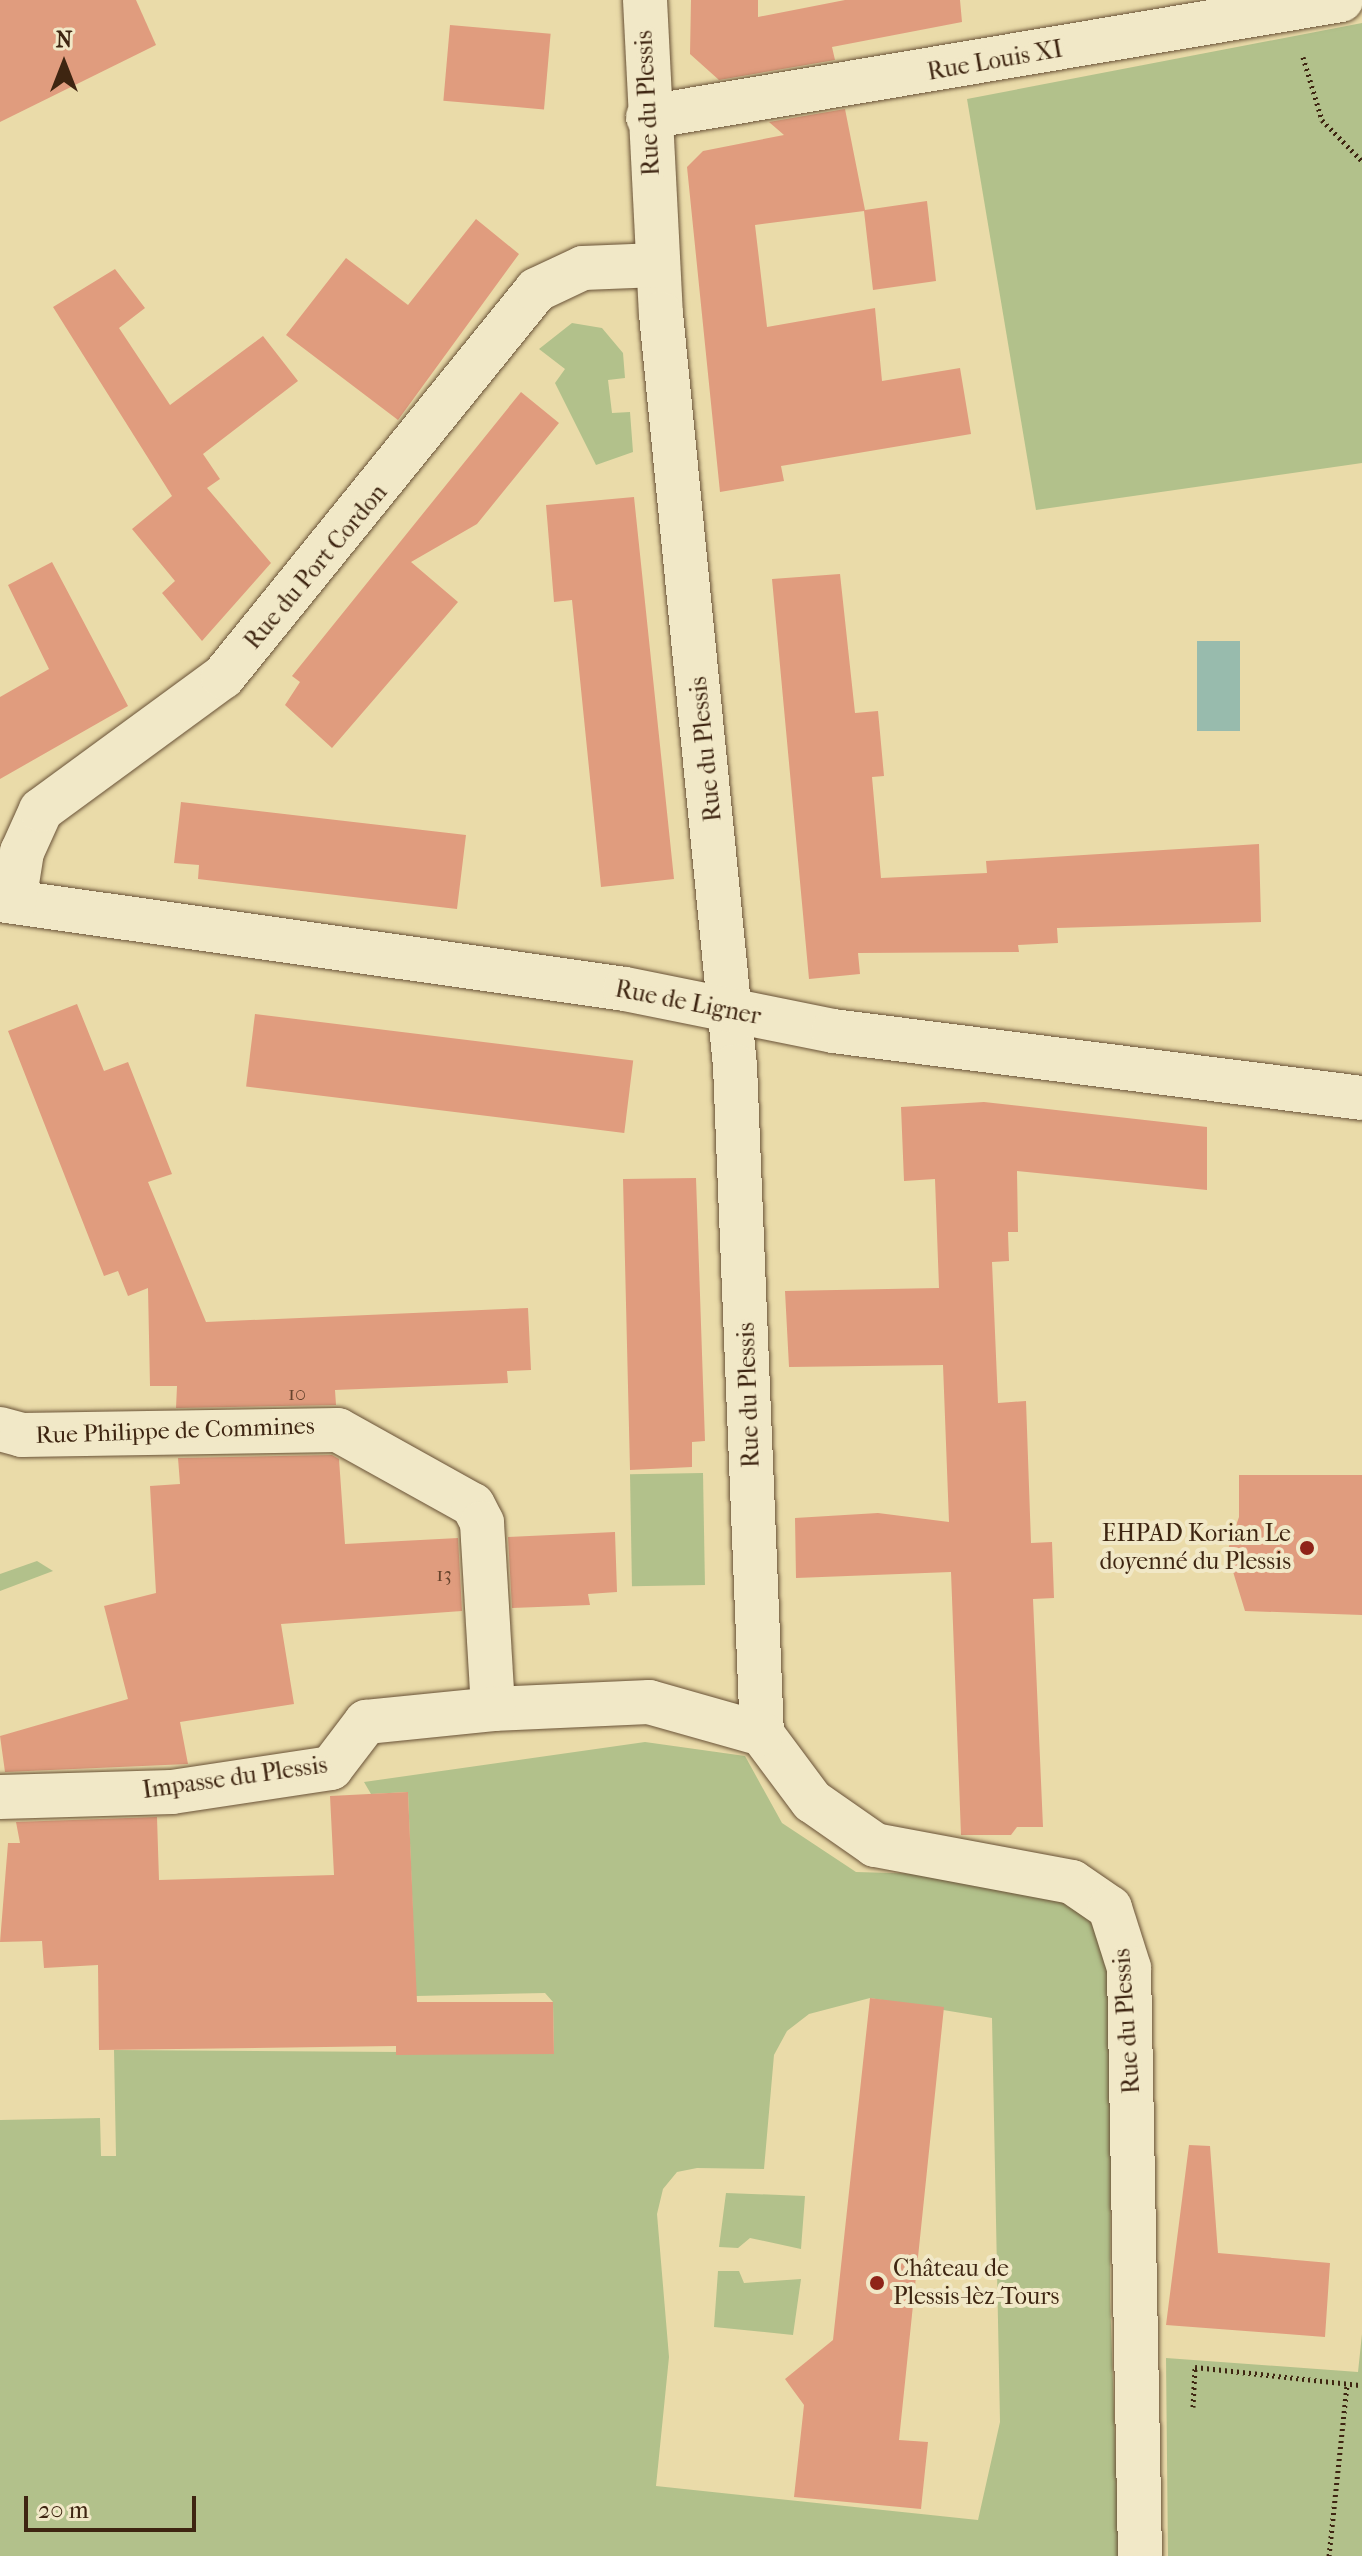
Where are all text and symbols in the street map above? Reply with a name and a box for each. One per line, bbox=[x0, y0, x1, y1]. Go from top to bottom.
north arrow bbox=[24, 24, 104, 104]
text: N bbox=[56, 27, 72, 53]
street label: Rue du Plessis bbox=[630, 29, 666, 177]
street label: Rue Louis XI bbox=[925, 35, 1065, 87]
street label: Rue du Port Cordon bbox=[239, 479, 393, 655]
street label: Rue du Plessis bbox=[684, 675, 728, 823]
street label: Rue de Ligner bbox=[613, 975, 763, 1031]
street label: Rue du Plessis bbox=[732, 1322, 766, 1468]
house number: 10 bbox=[288, 1381, 306, 1405]
street label: Rue Philippe de Commines bbox=[35, 1412, 315, 1450]
place label: EHPAD Korian Le doyenné du Plessis bbox=[1099, 1520, 1291, 1576]
marker: EHPAD Korian Le doyenné du Plessis bbox=[1298, 1539, 1316, 1557]
house number: 13 bbox=[436, 1562, 452, 1586]
street label: Impasse du Plessis bbox=[141, 1751, 329, 1805]
street label: Rue du Plessis bbox=[1108, 1947, 1146, 2095]
place label: Château de Plessis-lèz-Tours bbox=[893, 2255, 1059, 2311]
marker: Château de Plessis-lèz-Tours bbox=[868, 2274, 886, 2292]
scale bar bbox=[28, 2480, 200, 2530]
text: 20 m bbox=[38, 2496, 89, 2524]

